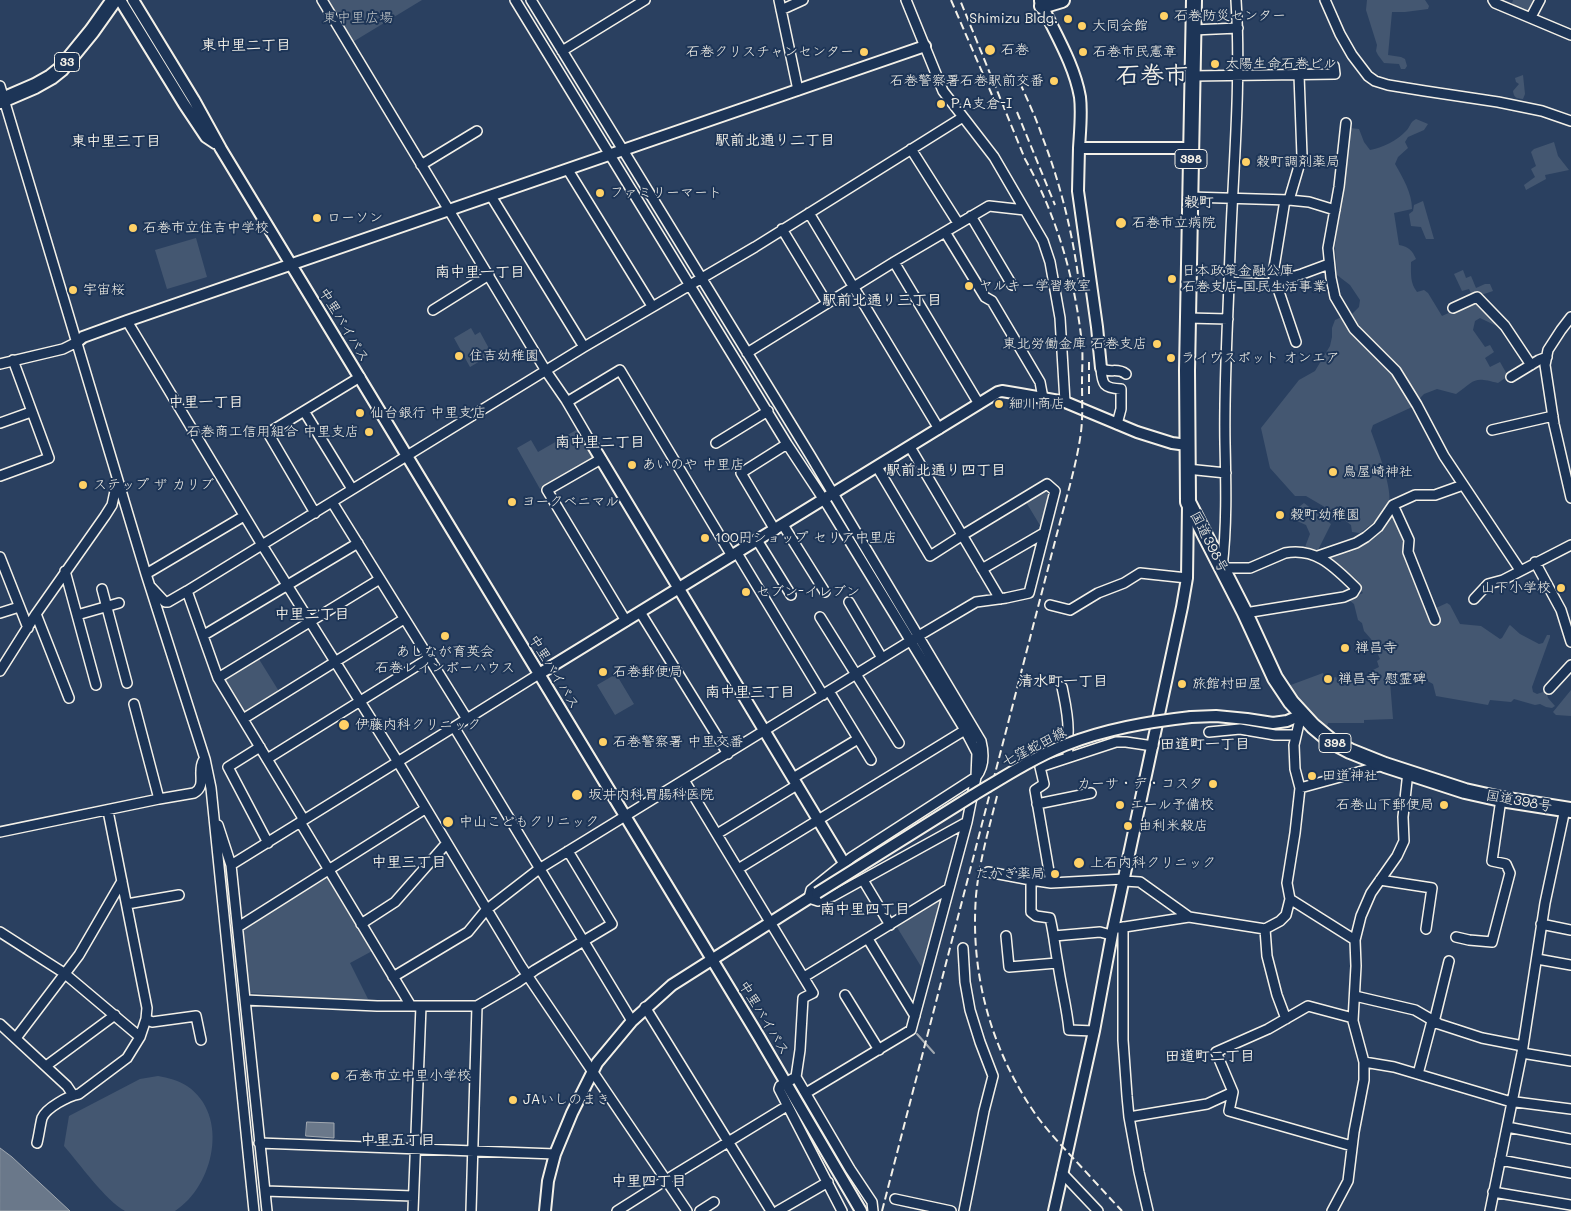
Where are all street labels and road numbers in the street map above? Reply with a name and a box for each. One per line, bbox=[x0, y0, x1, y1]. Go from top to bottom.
road number: 33 bbox=[54, 52, 80, 72]
road number: 398 bbox=[1175, 150, 1207, 168]
street label: 中里バイパス bbox=[315, 285, 373, 365]
street label: 国道398号 bbox=[1186, 508, 1232, 576]
street label: 中里バイパス bbox=[525, 632, 583, 712]
street label: 七窪蛇田線 bbox=[999, 724, 1069, 770]
road number: 398 bbox=[1319, 734, 1351, 752]
street label: 国道398号 bbox=[1485, 787, 1553, 815]
street label: 中里バイパス bbox=[735, 978, 793, 1058]

